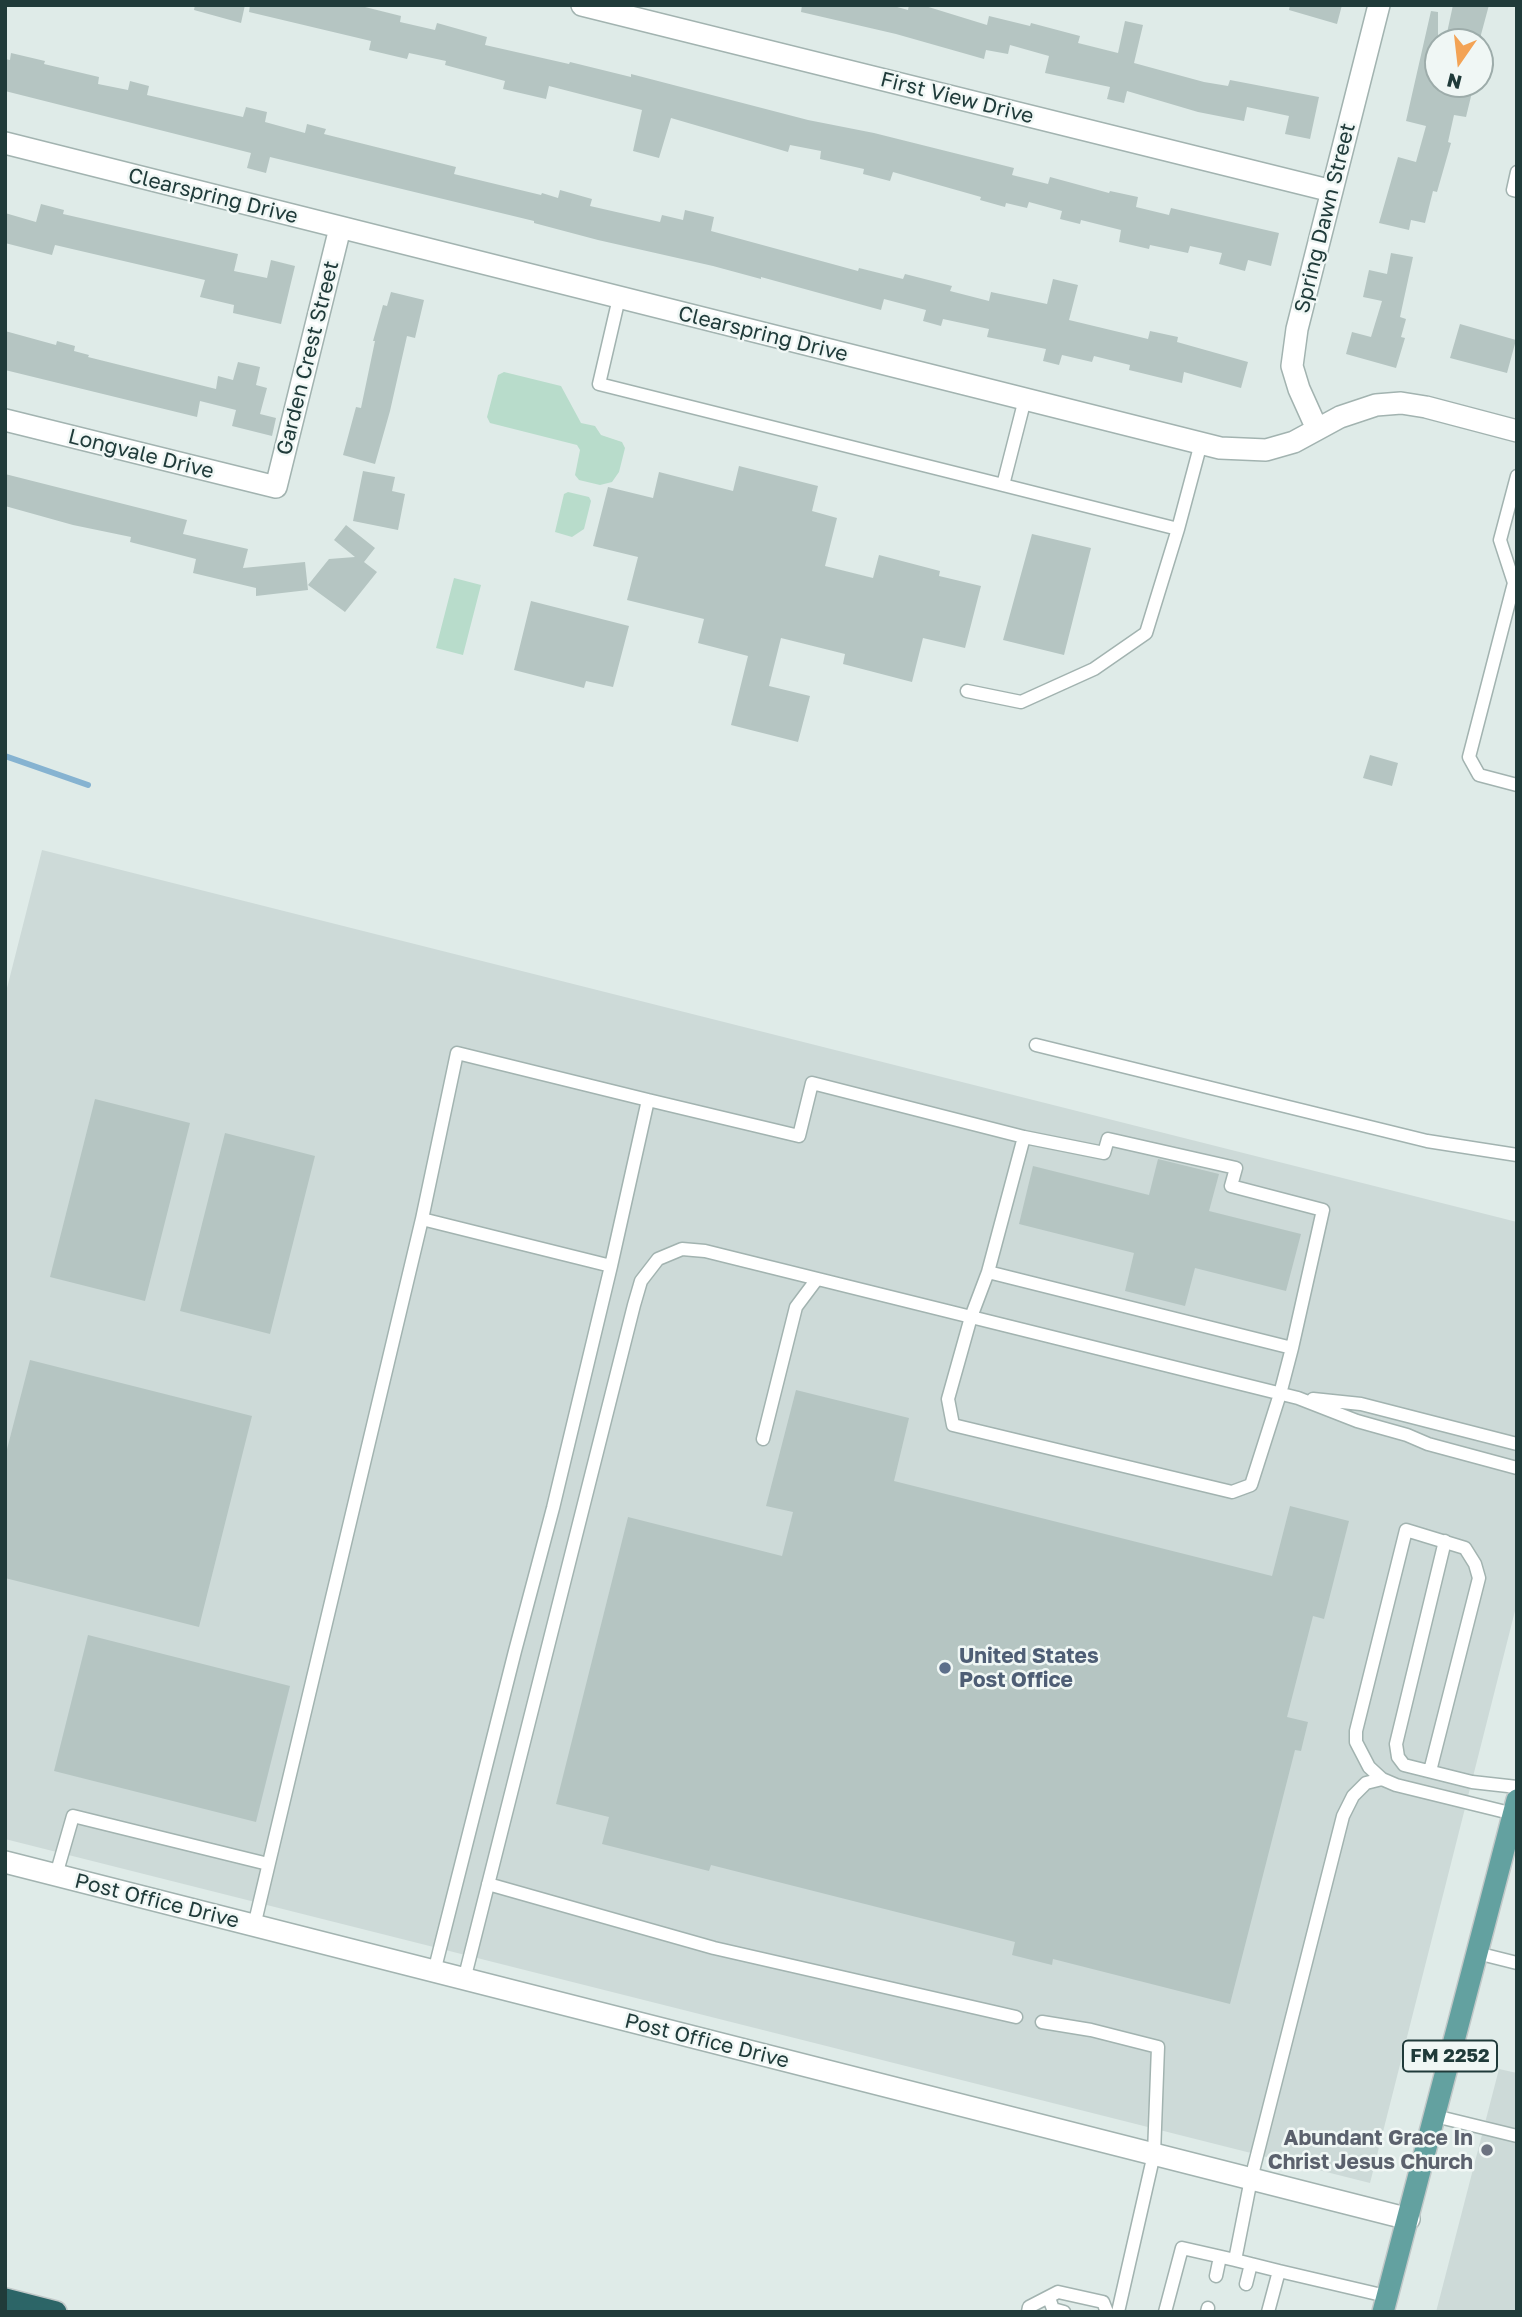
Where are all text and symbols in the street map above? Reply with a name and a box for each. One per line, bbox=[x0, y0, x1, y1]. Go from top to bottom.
north arrow bbox=[1424, 28, 1494, 98]
street label: First View Drive bbox=[878, 67, 1036, 129]
text: N bbox=[1444, 69, 1464, 95]
street label: Spring Dawn Street bbox=[1289, 120, 1361, 316]
street label: Clearspring Drive bbox=[126, 163, 300, 229]
street label: Garden Crest Street bbox=[272, 258, 344, 458]
street label: Clearspring Drive bbox=[676, 301, 850, 367]
street label: Longvale Drive bbox=[66, 424, 216, 484]
place label: United States Post Office bbox=[959, 1643, 1099, 1693]
marker: United States Post Office bbox=[937, 1660, 953, 1676]
street label: Post Office Drive bbox=[72, 1868, 242, 1934]
street label: Post Office Drive bbox=[622, 2008, 792, 2074]
road number: FM 2252 bbox=[1403, 2040, 1497, 2072]
place label: Abundant Grace In Christ Jesus Church bbox=[1268, 2125, 1473, 2175]
marker: Abundant Grace In Christ Jesus Church bbox=[1479, 2142, 1495, 2158]

